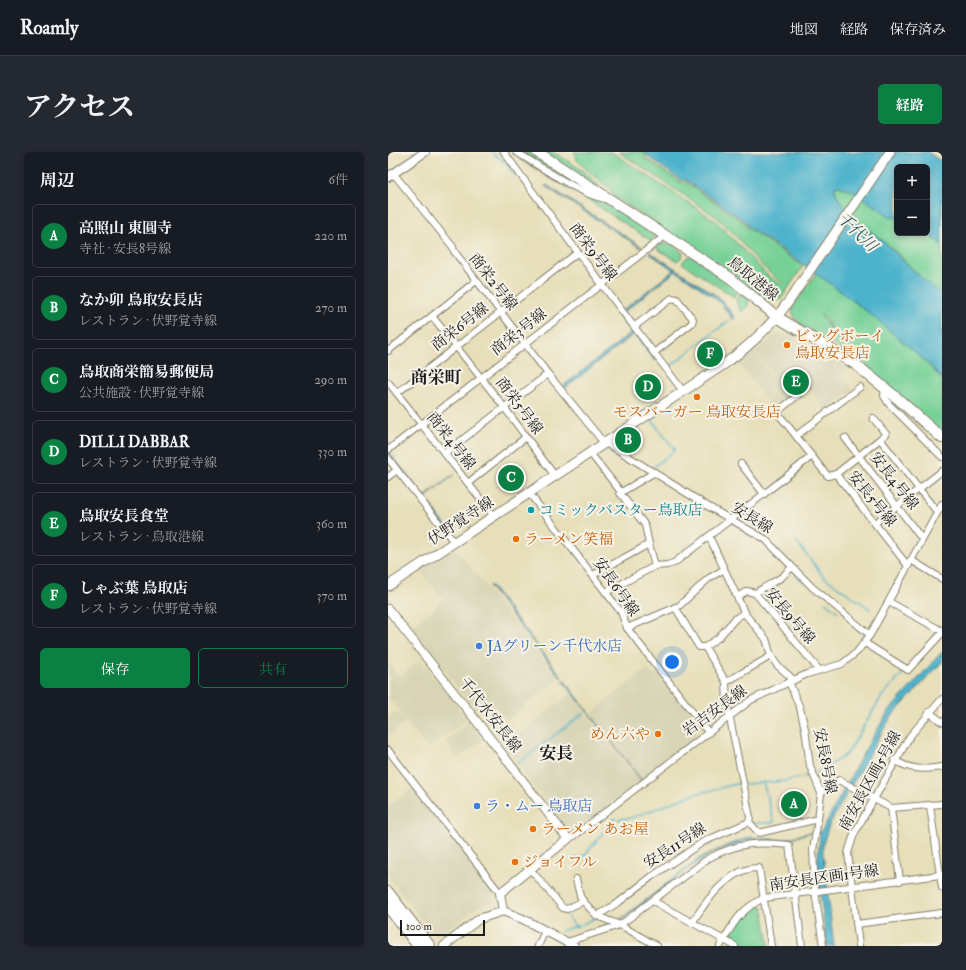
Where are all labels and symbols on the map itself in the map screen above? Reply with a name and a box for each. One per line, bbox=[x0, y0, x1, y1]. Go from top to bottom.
water label: 千代川 bbox=[833, 208, 883, 257]
street label: 商栄9号線 bbox=[565, 219, 621, 285]
street label: 商栄2号線 bbox=[465, 250, 521, 314]
street label: 鳥取港線 bbox=[724, 253, 782, 305]
street label: 商栄6号線 bbox=[428, 299, 492, 355]
street label: 商栄3号線 bbox=[487, 304, 551, 360]
place label: ビッグボーイ 鳥取安長店 bbox=[795, 327, 884, 363]
pin: F bbox=[697, 339, 723, 369]
marker: ビッグボーイ 鳥取安長店 bbox=[782, 340, 792, 350]
district label: 商栄町 bbox=[411, 367, 462, 388]
pin: E bbox=[783, 367, 809, 397]
pin: D bbox=[635, 372, 661, 402]
street label: 商栄5号線 bbox=[491, 374, 547, 438]
marker: モスバーガー 鳥取安長店 bbox=[692, 392, 702, 402]
place label: モスバーガー 鳥取安長店 bbox=[613, 403, 781, 422]
street label: 商栄4号線 bbox=[423, 408, 479, 474]
pin: B bbox=[615, 425, 641, 455]
street label: 安長4号線 bbox=[866, 448, 922, 514]
pin: C bbox=[498, 463, 524, 493]
street label: 安長5号線 bbox=[844, 467, 900, 531]
street label: 伏野覚寺線 bbox=[424, 493, 498, 549]
street label: 安長線 bbox=[728, 498, 776, 538]
place label: コミックバスター鳥取店 bbox=[539, 501, 703, 520]
marker: コミックバスター鳥取店 bbox=[526, 505, 536, 515]
place label: ラーメン笑福 bbox=[524, 530, 613, 549]
marker: ラーメン笑福 bbox=[511, 534, 521, 544]
street label: 安長6号線 bbox=[589, 554, 643, 620]
street label: 安長9号線 bbox=[761, 584, 819, 648]
place label: JAグリーン千代水店 bbox=[486, 637, 622, 657]
marker: JAグリーン千代水店 bbox=[474, 641, 484, 651]
your location bbox=[662, 652, 682, 672]
street label: 千代水安長線 bbox=[455, 674, 525, 756]
street label: 岩吉安長線 bbox=[679, 681, 751, 741]
place label: めん六や bbox=[590, 725, 650, 744]
street label: 安長8号線 bbox=[809, 726, 841, 796]
street label: 南安長区画5号線 bbox=[835, 728, 905, 834]
marker: めん六や bbox=[653, 729, 663, 739]
district label: 安長 bbox=[539, 743, 573, 764]
pin: A bbox=[781, 789, 807, 819]
place label: ラ・ムー 鳥取店 bbox=[485, 797, 592, 816]
marker: ラ・ムー 鳥取店 bbox=[472, 801, 482, 811]
street label: 安長11号線 bbox=[640, 819, 710, 873]
place label: ラーメン あお屋 bbox=[541, 820, 648, 839]
marker: ラーメン あお屋 bbox=[528, 824, 538, 834]
place label: ジョイフル bbox=[523, 853, 597, 872]
marker: ジョイフル bbox=[510, 857, 520, 867]
street label: 南安長区画1号線 bbox=[768, 861, 880, 895]
scale bar bbox=[400, 918, 485, 937]

